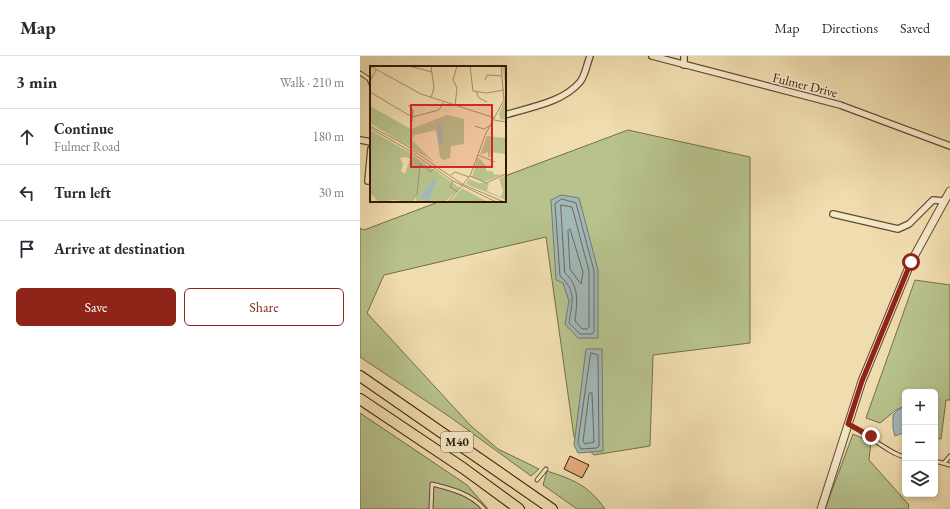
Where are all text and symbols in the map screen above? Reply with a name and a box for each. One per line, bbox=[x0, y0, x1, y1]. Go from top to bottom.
text: Map bbox=[20, 15, 56, 40]
text: Map bbox=[774, 19, 800, 37]
text: Directions bbox=[822, 19, 878, 37]
text: Saved bbox=[900, 19, 930, 37]
inset map bbox=[370, 66, 506, 202]
street label: Fulmer Drive bbox=[771, 69, 839, 101]
text: 3 min bbox=[16, 71, 57, 93]
text: Walk · 210 m bbox=[280, 74, 344, 91]
text: Continue bbox=[54, 119, 114, 138]
icon: ahead bbox=[16, 126, 38, 148]
text: 180 m bbox=[313, 128, 344, 145]
text: Fulmer Road bbox=[54, 138, 120, 155]
icon: left bbox=[16, 182, 38, 204]
text: Turn left bbox=[54, 183, 111, 202]
text: 30 m bbox=[319, 184, 344, 201]
icon: arrive bbox=[16, 238, 38, 260]
text: Arrive at destination bbox=[54, 239, 185, 258]
route start bbox=[902, 253, 920, 271]
button: Save bbox=[16, 288, 176, 326]
button: Share bbox=[184, 288, 344, 326]
map controls bbox=[902, 389, 938, 497]
button: + bbox=[902, 389, 938, 425]
button: − bbox=[902, 425, 938, 461]
route end bbox=[862, 427, 880, 445]
road number: M40 bbox=[441, 432, 473, 452]
button: layers bbox=[902, 461, 938, 497]

